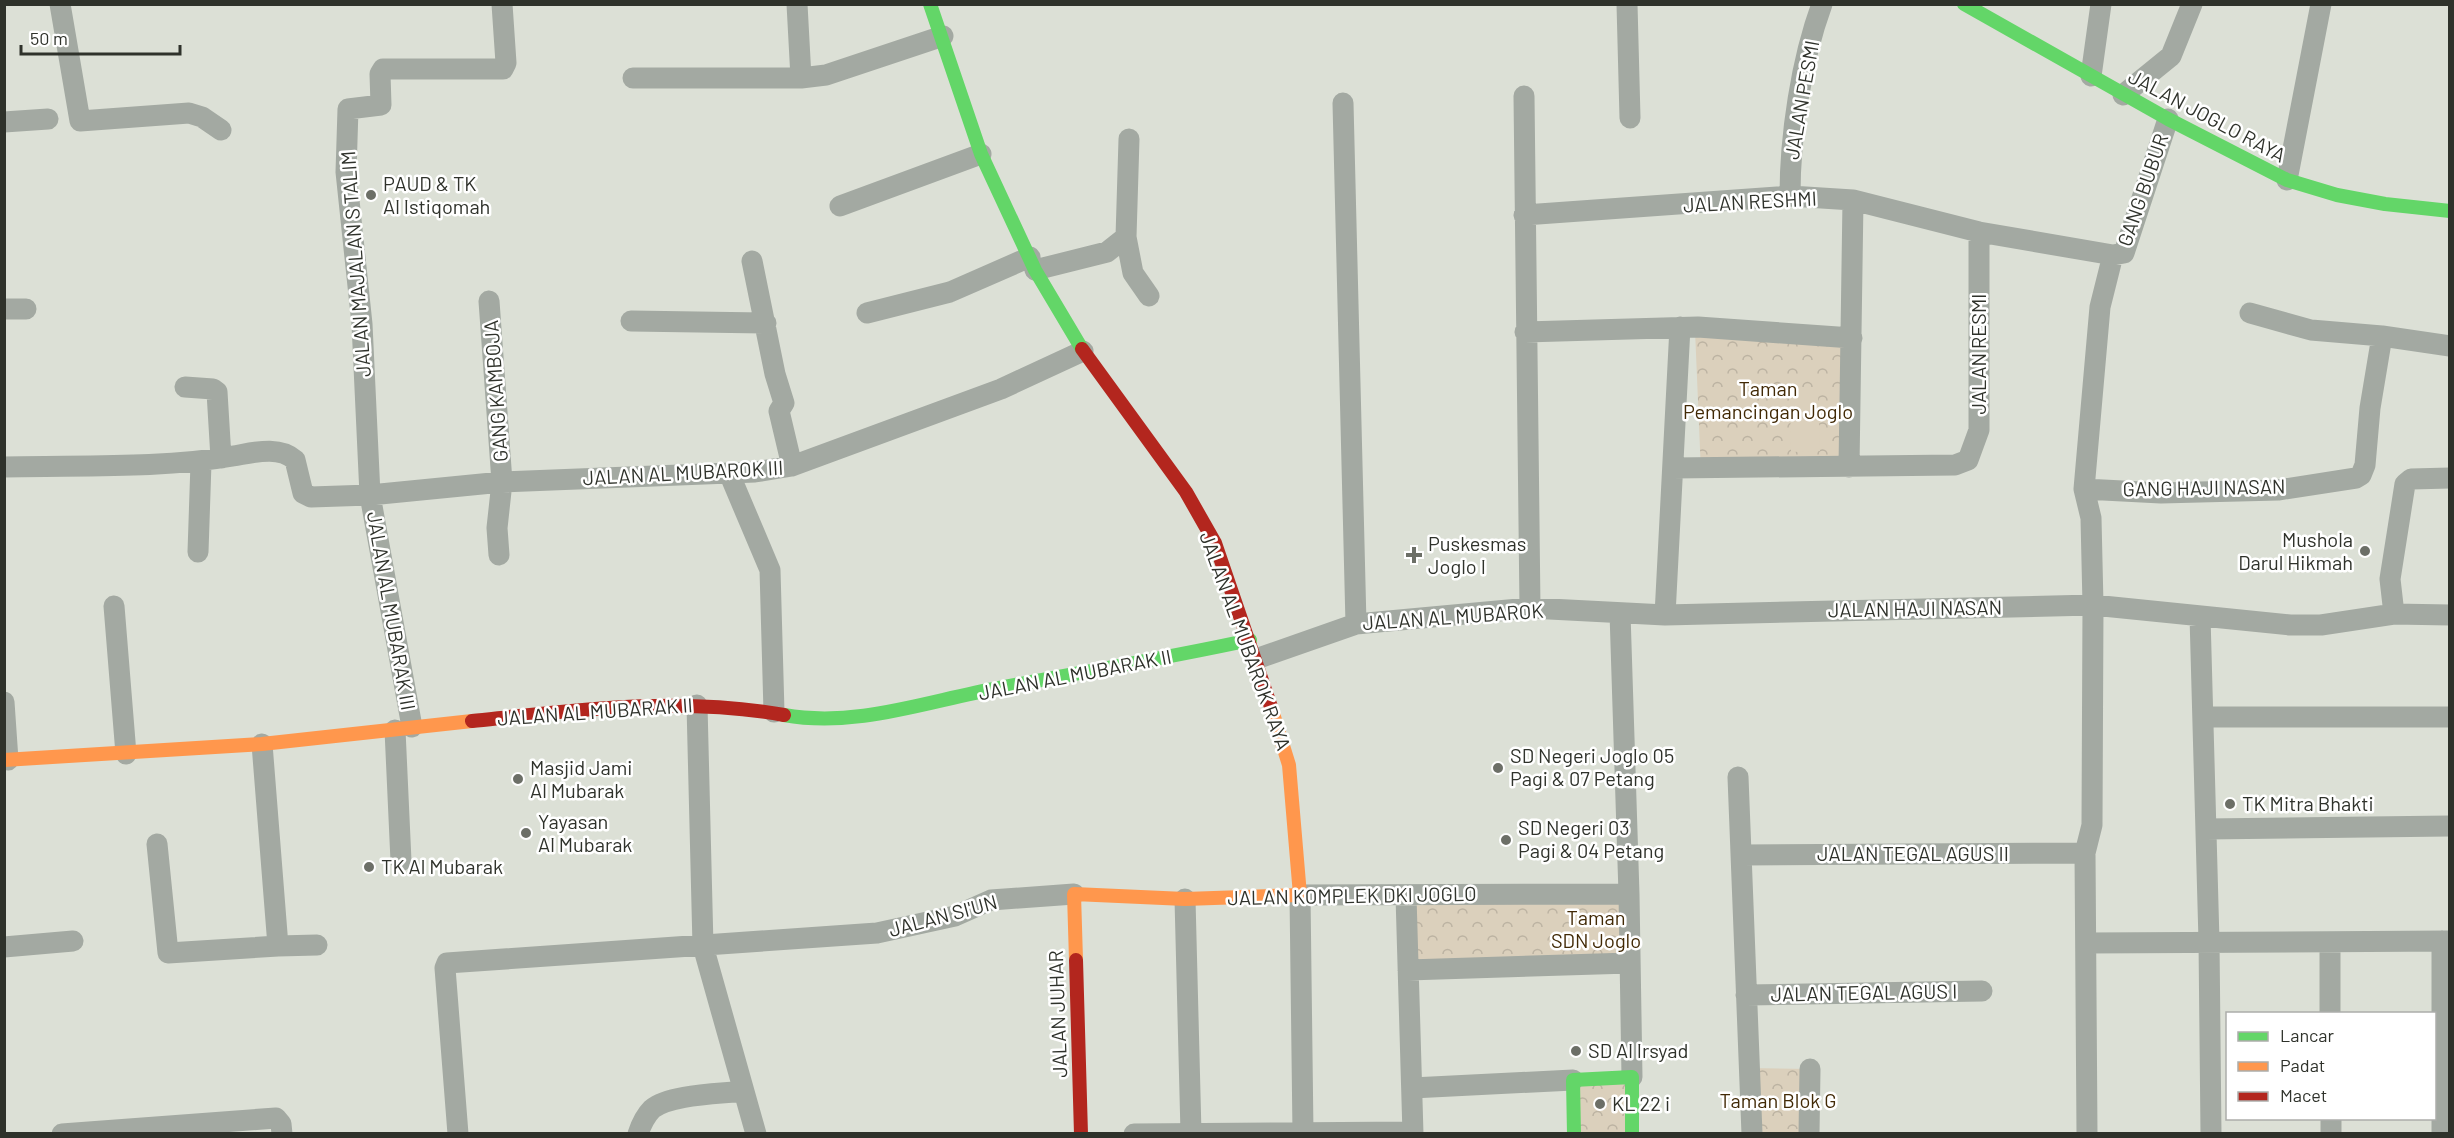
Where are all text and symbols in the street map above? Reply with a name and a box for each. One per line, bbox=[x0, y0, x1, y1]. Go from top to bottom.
scale bar bbox=[21, 18, 180, 56]
text: 50 m bbox=[30, 27, 68, 49]
street label: JALAN PESMI bbox=[1779, 38, 1823, 161]
street label: JALAN JOGLO RAYA bbox=[2125, 64, 2290, 167]
street label: GANG BUBUR bbox=[2112, 130, 2173, 249]
street label: JALAN MAJALAN S TALIM bbox=[335, 150, 375, 378]
place label: PAUD & TK Al Istiqomah bbox=[383, 171, 490, 218]
street label: JALAN RESHMI bbox=[1682, 186, 1817, 216]
marker: PAUD & TK Al Istiqomah bbox=[364, 188, 378, 202]
street label: JALAN RESMI bbox=[1966, 294, 1990, 414]
street label: GANG KAMBOJA bbox=[478, 319, 512, 463]
park label: Taman Pemancingan Joglo bbox=[1683, 376, 1853, 423]
street label: JALAN AL MUBAROK III bbox=[582, 455, 784, 489]
street label: GANG HAJI NASAN bbox=[2122, 474, 2286, 500]
street label: JALAN AL MUBARAK III bbox=[363, 510, 421, 712]
place label: Mushola Darul Hikmah bbox=[2238, 527, 2353, 574]
street label: JALAN AL MUBAROK RAYA bbox=[1195, 528, 1297, 753]
place label: Puskesmas Joglo I bbox=[1428, 531, 1526, 578]
marker: Mushola Darul Hikmah bbox=[2358, 544, 2372, 558]
marker: Puskesmas Joglo I bbox=[1405, 546, 1423, 564]
street label: JALAN HAJI NASAN bbox=[1828, 594, 2002, 622]
street label: JALAN AL MUBAROK bbox=[1362, 598, 1544, 634]
street label: JALAN AL MUBARAK II bbox=[976, 644, 1173, 705]
street label: JALAN AL MUBARAK II bbox=[496, 692, 694, 730]
place label: SD Negeri Joglo 05 Pagi & 07 Petang bbox=[1510, 743, 1674, 790]
place label: Masjid Jami Al Mubarak bbox=[530, 755, 632, 802]
marker: SD Negeri Joglo 05 Pagi & 07 Petang bbox=[1491, 761, 1505, 775]
marker: Masjid Jami Al Mubarak bbox=[511, 772, 525, 786]
place label: TK Mitra Bhakti bbox=[2242, 791, 2374, 815]
marker: TK Mitra Bhakti bbox=[2223, 797, 2237, 811]
place label: Yayasan Al Mubarak bbox=[538, 809, 632, 856]
place label: SD Negeri 03 Pagi & 04 Petang bbox=[1518, 815, 1664, 862]
marker: Yayasan Al Mubarak bbox=[519, 826, 533, 840]
marker: SD Negeri 03 Pagi & 04 Petang bbox=[1499, 833, 1513, 847]
street label: JALAN TEGAL AGUS II bbox=[1817, 841, 2009, 865]
place label: TK Al Mubarak bbox=[381, 854, 503, 878]
marker: TK Al Mubarak bbox=[362, 860, 376, 874]
street label: JALAN KOMPLEK DKI JOGLO bbox=[1227, 881, 1477, 909]
street label: JALAN SI'UN bbox=[886, 889, 1000, 941]
park label: Taman SDN Joglo bbox=[1551, 905, 1641, 952]
street label: JALAN JUHAR bbox=[1043, 950, 1071, 1078]
street label: JALAN TEGAL AGUS I bbox=[1770, 978, 1957, 1006]
legend bbox=[2226, 1012, 2436, 1120]
text: Lancar bbox=[2280, 1024, 2335, 1046]
place label: SD Al Irsyad bbox=[1588, 1038, 1688, 1062]
marker: SD Al Irsyad bbox=[1569, 1044, 1583, 1058]
text: Padat bbox=[2280, 1054, 2325, 1076]
text: Macet bbox=[2280, 1084, 2327, 1106]
park label: Taman Blok G bbox=[1719, 1088, 1837, 1112]
place label: KL 22 i bbox=[1612, 1091, 1670, 1115]
marker: KL 22 i bbox=[1593, 1097, 1607, 1111]

